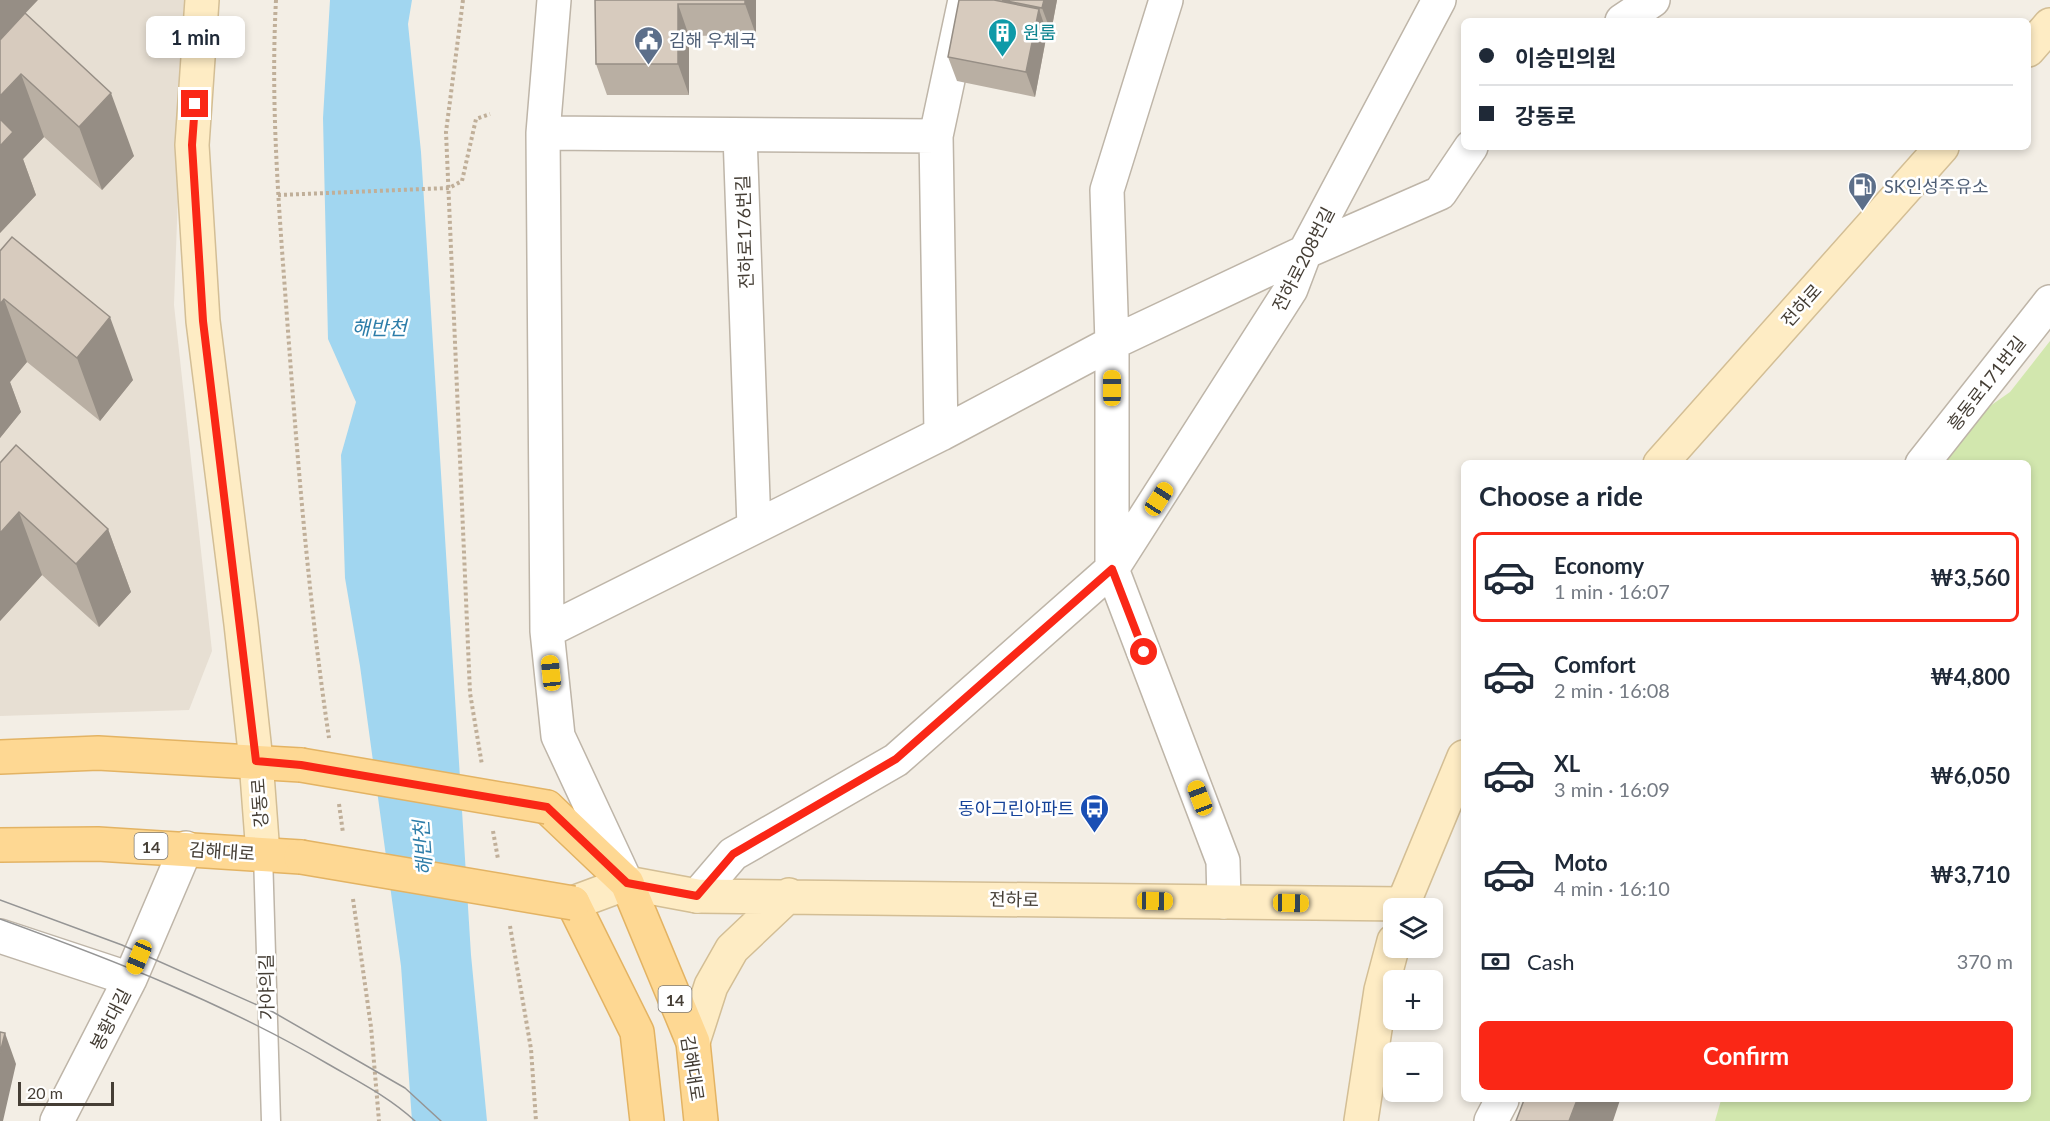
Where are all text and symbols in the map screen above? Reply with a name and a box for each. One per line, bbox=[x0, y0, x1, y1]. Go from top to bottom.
building icon: 원룸 bbox=[986, 16, 1018, 58]
callout: 1 min bbox=[146, 17, 244, 59]
place label: 원룸 bbox=[1023, 21, 1056, 43]
public building icon: 김해 우체국 bbox=[632, 24, 664, 66]
text: 1 min bbox=[171, 25, 220, 49]
place label: 김해 우체국 bbox=[669, 29, 756, 51]
text: 이승민의원 bbox=[1515, 44, 1616, 71]
route end bbox=[181, 90, 208, 117]
text: 강동로 bbox=[1515, 102, 1576, 129]
fuel station icon: SK인성주유소 bbox=[1847, 170, 1879, 212]
street label: 전하로176번길 bbox=[731, 175, 757, 289]
place label: SK인성주유소 bbox=[1884, 175, 1989, 197]
street label: 전하로208번길 bbox=[1267, 203, 1339, 315]
street label: 전하로 bbox=[1776, 279, 1826, 331]
water label: 해반천 bbox=[351, 315, 409, 339]
street label: 흥동로171번길 bbox=[1942, 331, 2030, 435]
car bbox=[1103, 370, 1121, 406]
car bbox=[1142, 479, 1176, 519]
text: Choose a ride bbox=[1479, 479, 1643, 512]
icon: car bbox=[1482, 550, 1536, 604]
text: Economy bbox=[1554, 552, 1644, 579]
text: ₩3,560 bbox=[1930, 564, 2010, 591]
text: 1 min · 16:07 bbox=[1554, 579, 1670, 603]
route start bbox=[1130, 638, 1157, 665]
icon: car bbox=[1482, 649, 1536, 703]
text: Comfort bbox=[1554, 651, 1636, 678]
car bbox=[540, 654, 562, 692]
text: ₩4,800 bbox=[1930, 663, 2010, 690]
text: 2 min · 16:08 bbox=[1554, 678, 1670, 702]
icon: car bbox=[1482, 748, 1536, 802]
text: XL bbox=[1554, 750, 1580, 777]
text: ₩6,050 bbox=[1930, 762, 2010, 789]
street label: 강동로 bbox=[246, 777, 272, 829]
text: 3 min · 16:09 bbox=[1554, 777, 1670, 801]
car bbox=[1185, 778, 1215, 818]
bus stop icon: 동아그린아파트 bbox=[1079, 792, 1111, 834]
place label: 동아그린아파트 bbox=[958, 797, 1074, 819]
water label: 해반천 bbox=[408, 817, 436, 876]
road number: 14 bbox=[134, 833, 168, 859]
street label: 김해대로 bbox=[188, 838, 256, 864]
icon: car bbox=[1482, 847, 1536, 901]
text: Moto bbox=[1554, 849, 1608, 876]
text: ₩3,710 bbox=[1930, 861, 2010, 888]
text: 4 min · 16:10 bbox=[1554, 876, 1670, 900]
street label: 전하로 bbox=[989, 888, 1039, 910]
car bbox=[1137, 892, 1173, 910]
car bbox=[1273, 894, 1309, 912]
map controls bbox=[1383, 898, 1443, 1102]
button: layers bbox=[1383, 898, 1443, 958]
car bbox=[124, 937, 154, 977]
icon: cash bbox=[1479, 945, 1512, 978]
text: Cash bbox=[1527, 948, 1574, 975]
text: 370 m bbox=[1957, 949, 2013, 973]
street label: 가야의길 bbox=[254, 954, 278, 1020]
button: + bbox=[1383, 970, 1443, 1030]
street label: 봉황대길 bbox=[85, 984, 135, 1054]
road number: 14 bbox=[658, 986, 692, 1012]
button: Confirm bbox=[1479, 1021, 2013, 1090]
street label: 김해대로 bbox=[677, 1034, 709, 1102]
button: − bbox=[1383, 1042, 1443, 1102]
scale bar bbox=[18, 1079, 114, 1106]
text: 20 m bbox=[27, 1083, 63, 1102]

